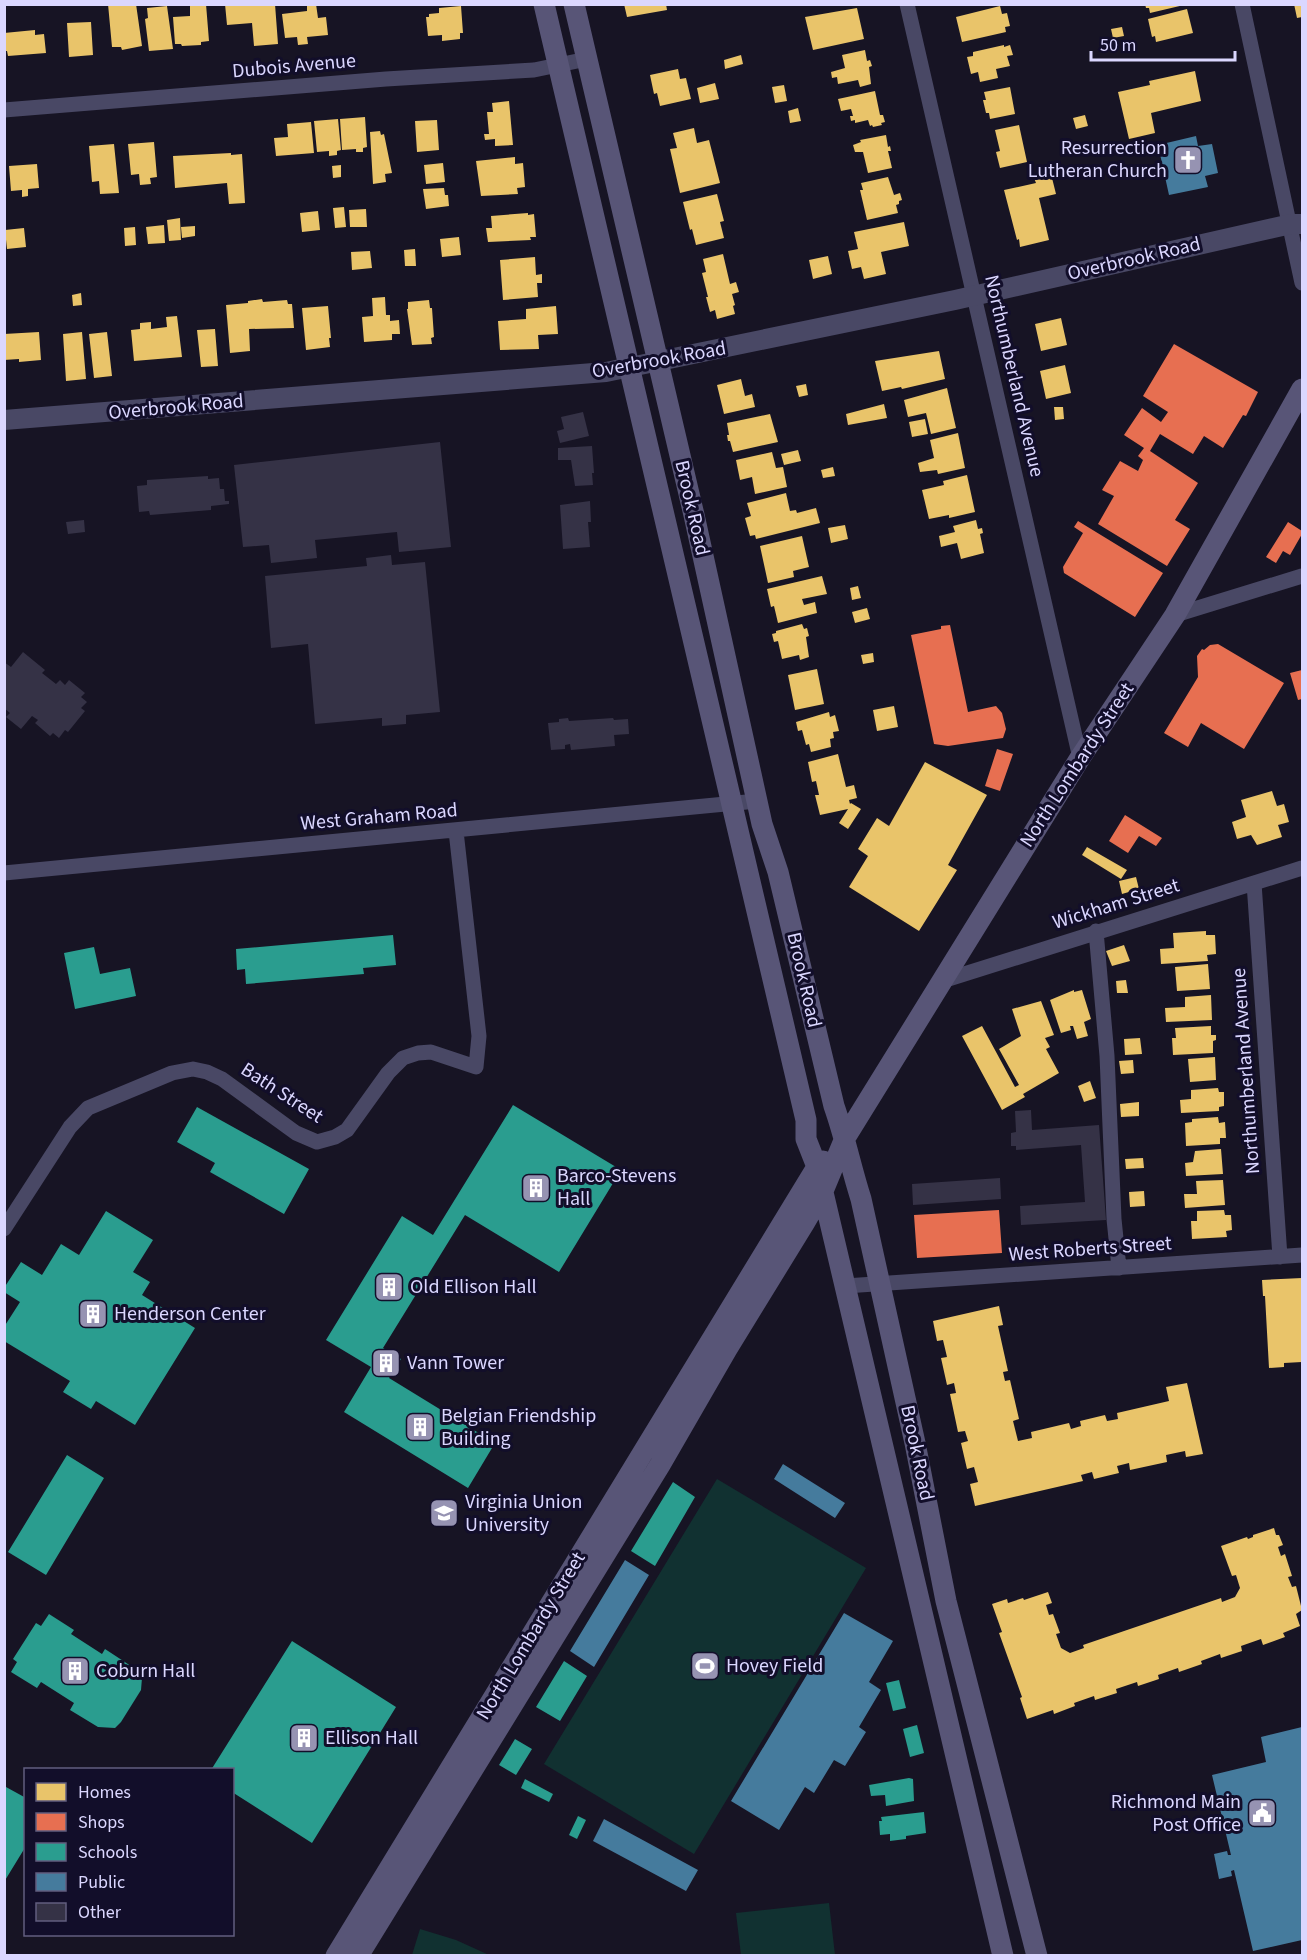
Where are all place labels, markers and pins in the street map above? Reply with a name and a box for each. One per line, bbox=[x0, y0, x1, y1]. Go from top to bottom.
place label: Resurrection Lutheran Church bbox=[1028, 134, 1167, 185]
church icon: Resurrection Lutheran Church bbox=[1172, 144, 1204, 176]
place label: Barco-Stevens Hall bbox=[557, 1162, 676, 1213]
building icon: Barco-Stevens Hall bbox=[520, 1172, 552, 1204]
building icon: Old Ellison Hall bbox=[373, 1271, 405, 1303]
place label: Old Ellison Hall bbox=[410, 1273, 537, 1301]
building icon: Henderson Center bbox=[77, 1298, 109, 1330]
place label: Henderson Center bbox=[114, 1300, 266, 1328]
building icon: Vann Tower bbox=[370, 1347, 402, 1379]
place label: Vann Tower bbox=[407, 1349, 504, 1377]
place label: Belgian Friendship Building bbox=[441, 1402, 596, 1453]
building icon: Belgian Friendship Building bbox=[404, 1411, 436, 1443]
place label: Virginia Union University bbox=[465, 1488, 582, 1539]
school or university icon: Virginia Union University bbox=[428, 1497, 460, 1529]
sports icon: Hovey Field bbox=[689, 1650, 721, 1682]
place label: Hovey Field bbox=[726, 1652, 823, 1680]
building icon: Coburn Hall bbox=[59, 1655, 91, 1687]
place label: Coburn Hall bbox=[96, 1657, 195, 1685]
building icon: Ellison Hall bbox=[288, 1722, 320, 1754]
place label: Ellison Hall bbox=[325, 1724, 418, 1752]
place label: Richmond Main Post Office bbox=[1111, 1788, 1241, 1839]
public building icon: Richmond Main Post Office bbox=[1246, 1797, 1278, 1829]

